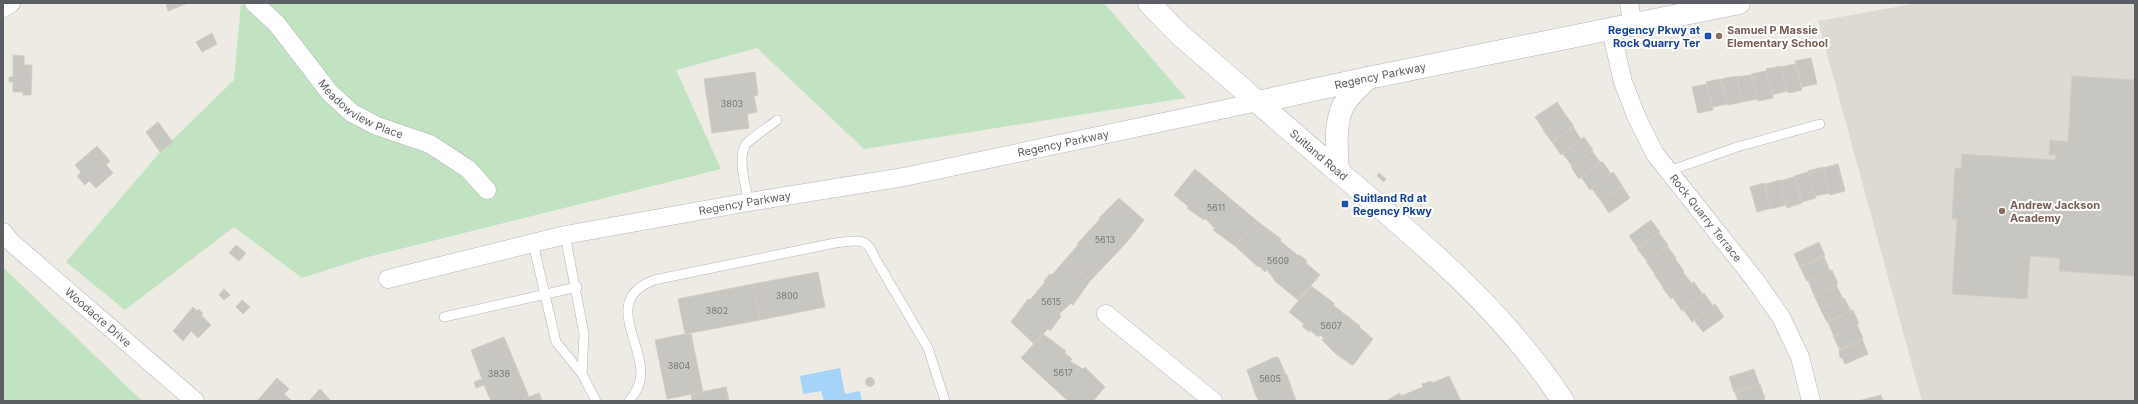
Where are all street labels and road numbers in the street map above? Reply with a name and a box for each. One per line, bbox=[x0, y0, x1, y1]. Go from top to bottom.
street label: Regency Parkway bbox=[1333, 59, 1427, 92]
street label: Meadowview Place bbox=[315, 76, 405, 141]
street label: Suitland Road bbox=[1287, 126, 1351, 183]
street label: Regency Parkway bbox=[1016, 127, 1110, 160]
street label: Rock Quarry Terrace bbox=[1667, 171, 1745, 265]
street label: Regency Parkway bbox=[698, 188, 792, 218]
street label: Woodacre Drive bbox=[62, 285, 134, 350]

